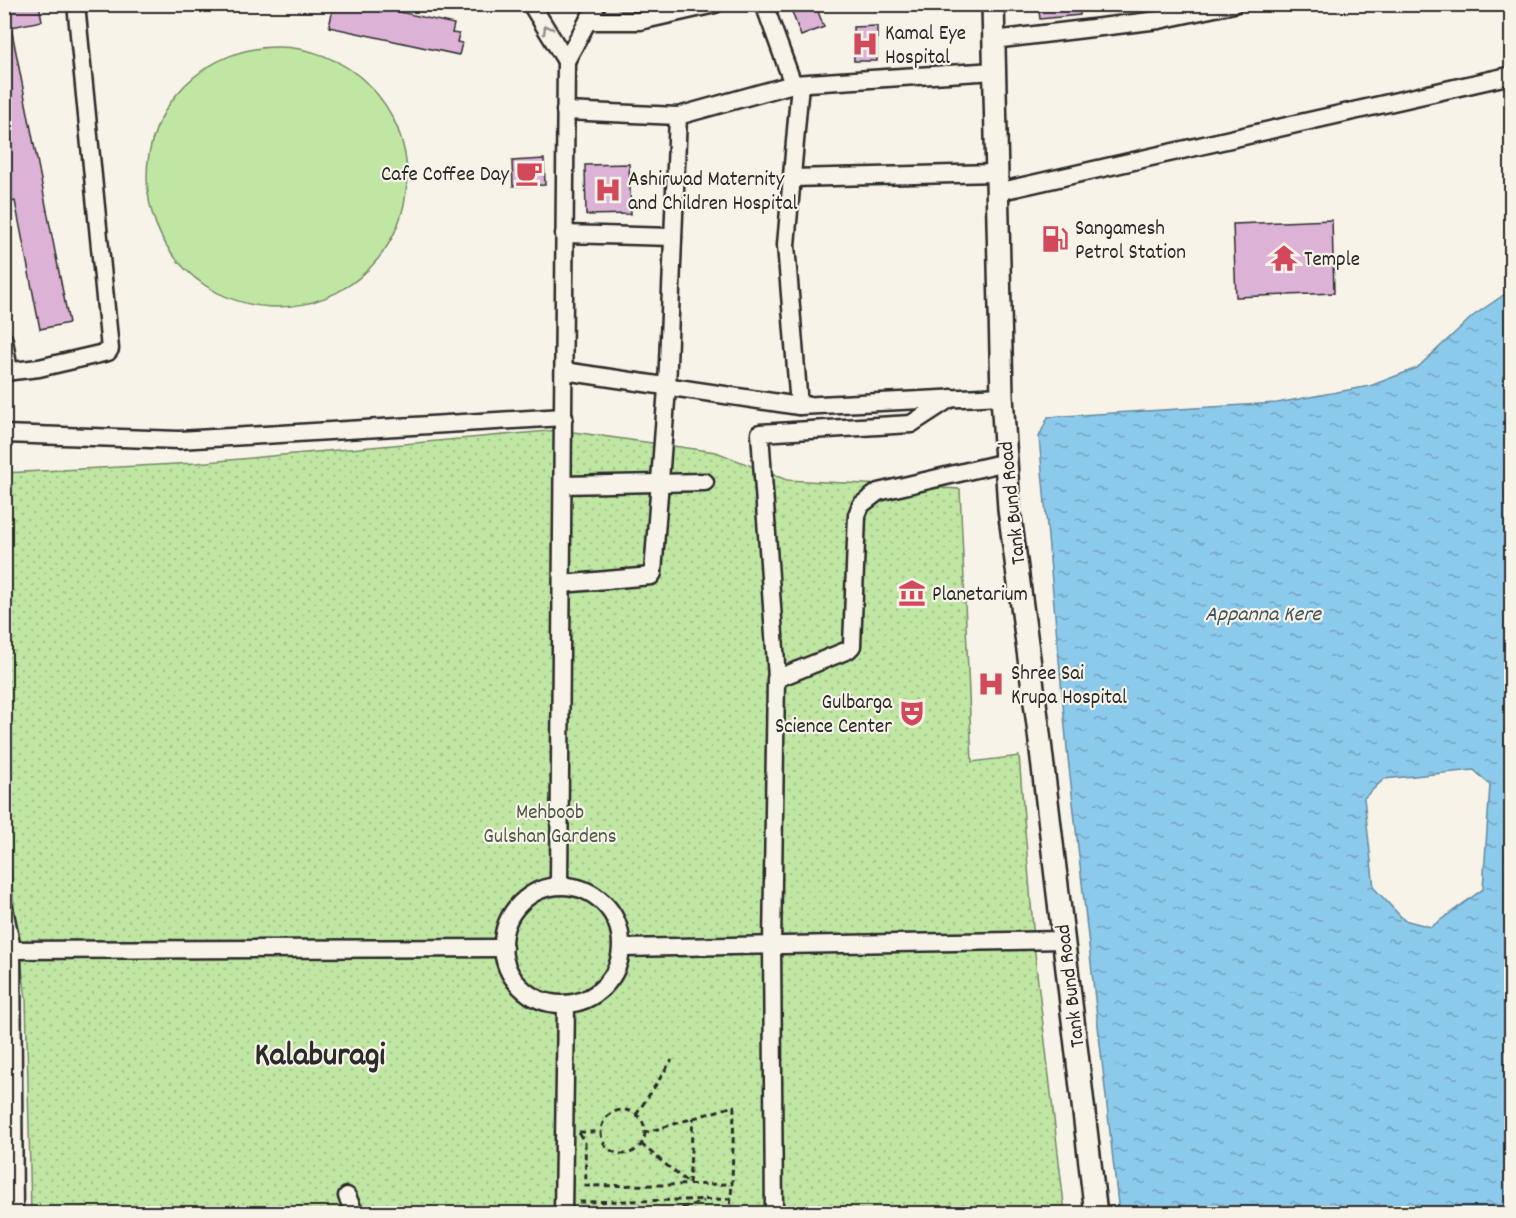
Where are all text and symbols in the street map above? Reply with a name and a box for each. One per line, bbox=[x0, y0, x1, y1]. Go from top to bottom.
place label: Kamal Eye Hospital bbox=[885, 20, 966, 74]
one-way arrow bbox=[543, 25, 555, 35]
hospital icon: Kamal Eye Hospital bbox=[850, 29, 880, 59]
cafe icon: Cafe Coffee Day bbox=[514, 158, 544, 188]
place label: Cafe Coffee Day bbox=[381, 161, 509, 191]
place label: Ashirwad Maternity and Children Hospital bbox=[628, 166, 798, 220]
hospital icon: Ashirwad Maternity and Children Hospital bbox=[593, 175, 623, 205]
place label: Sangamesh Petrol Station bbox=[1075, 215, 1186, 269]
fuel station icon: Sangamesh Petrol Station bbox=[1040, 224, 1070, 254]
temple icon: Temple bbox=[1269, 243, 1299, 273]
place label: Temple bbox=[1304, 246, 1360, 276]
street label: Tank Bund Road bbox=[993, 439, 1035, 566]
museum icon: Planetarium bbox=[897, 578, 927, 608]
place label: Planetarium bbox=[932, 581, 1028, 611]
water label: Appanna Kere bbox=[1205, 600, 1322, 631]
place label: Shree Sai Krupa Hospital bbox=[1011, 660, 1127, 714]
hospital icon: Shree Sai Krupa Hospital bbox=[976, 669, 1006, 699]
place label: Gulbarga Science Center bbox=[775, 689, 893, 743]
theatre icon: Gulbarga Science Center bbox=[897, 698, 927, 728]
park label: Mehboob Gulshan Gardens bbox=[483, 799, 617, 853]
street label: Tank Bund Road bbox=[1050, 922, 1094, 1049]
district label: Kalaburagi bbox=[255, 1034, 385, 1081]

